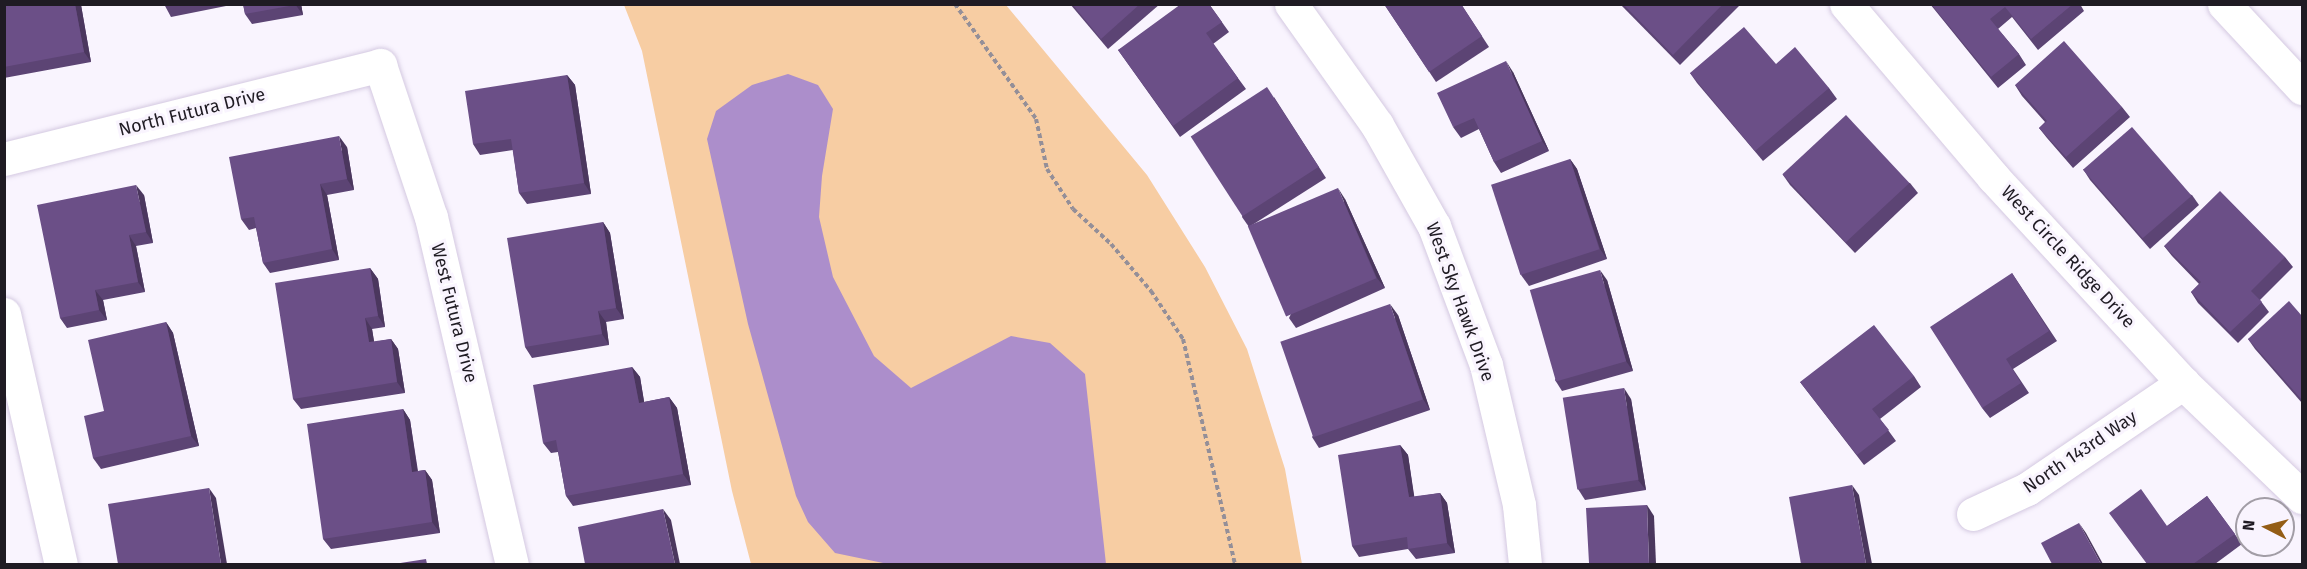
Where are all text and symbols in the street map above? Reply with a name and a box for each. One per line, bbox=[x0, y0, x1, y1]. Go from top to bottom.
street label: North Futura Drive bbox=[116, 83, 268, 141]
street label: West Circle Ridge Drive bbox=[1996, 181, 2140, 333]
street label: West Sky Hawk Drive bbox=[1421, 219, 1499, 385]
street label: West Futura Drive bbox=[426, 241, 482, 385]
street label: North 143rd Way bbox=[2019, 406, 2141, 498]
north arrow bbox=[2235, 497, 2295, 557]
text: N bbox=[2239, 519, 2259, 532]

